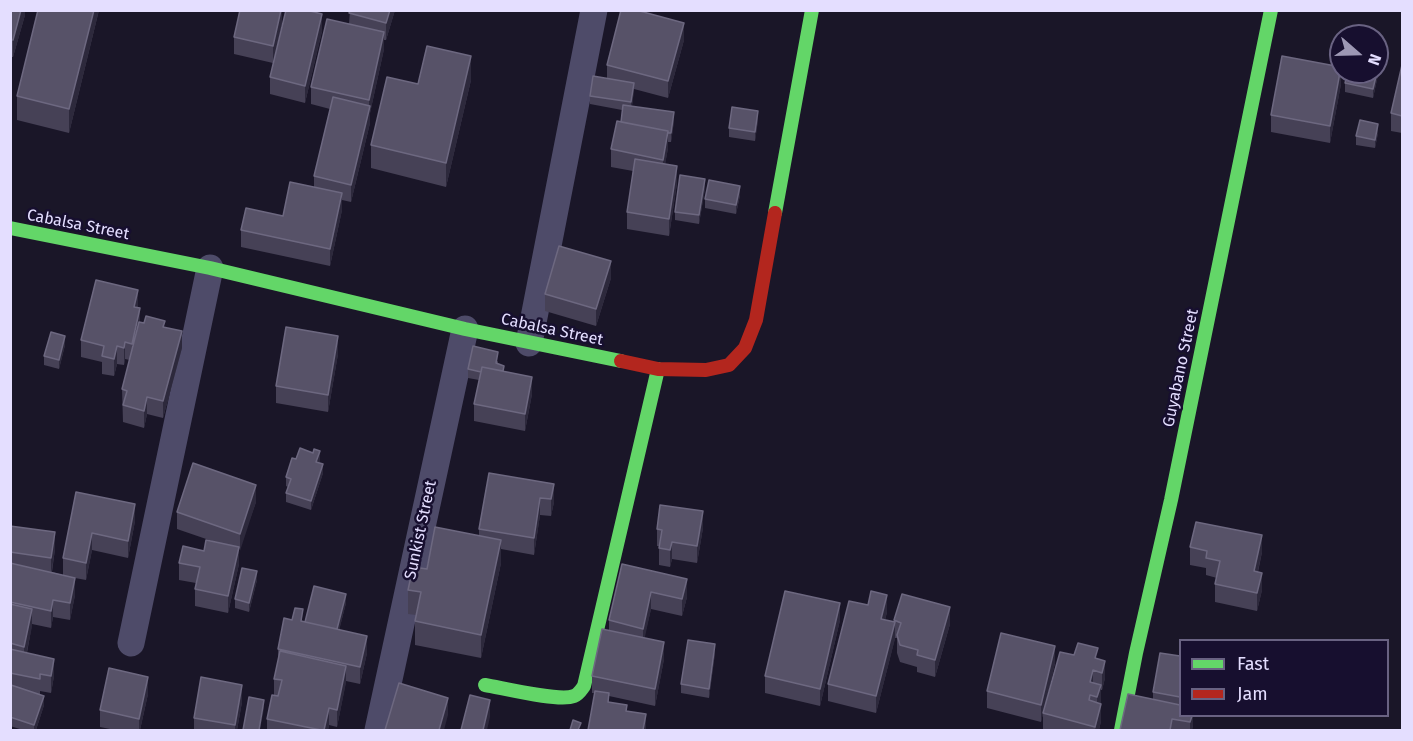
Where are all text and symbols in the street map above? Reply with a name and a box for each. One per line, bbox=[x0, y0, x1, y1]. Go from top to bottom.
north arrow bbox=[1329, 24, 1389, 84]
text: N bbox=[1364, 51, 1385, 68]
street label: Cabalsa Street bbox=[25, 206, 131, 244]
street label: Guyabano Street bbox=[1159, 307, 1203, 429]
street label: Cabalsa Street bbox=[499, 310, 605, 350]
street label: Sunkist Street bbox=[401, 479, 441, 581]
legend bbox=[1179, 639, 1389, 717]
text: Fast bbox=[1237, 653, 1269, 675]
text: Jam bbox=[1237, 683, 1268, 705]

